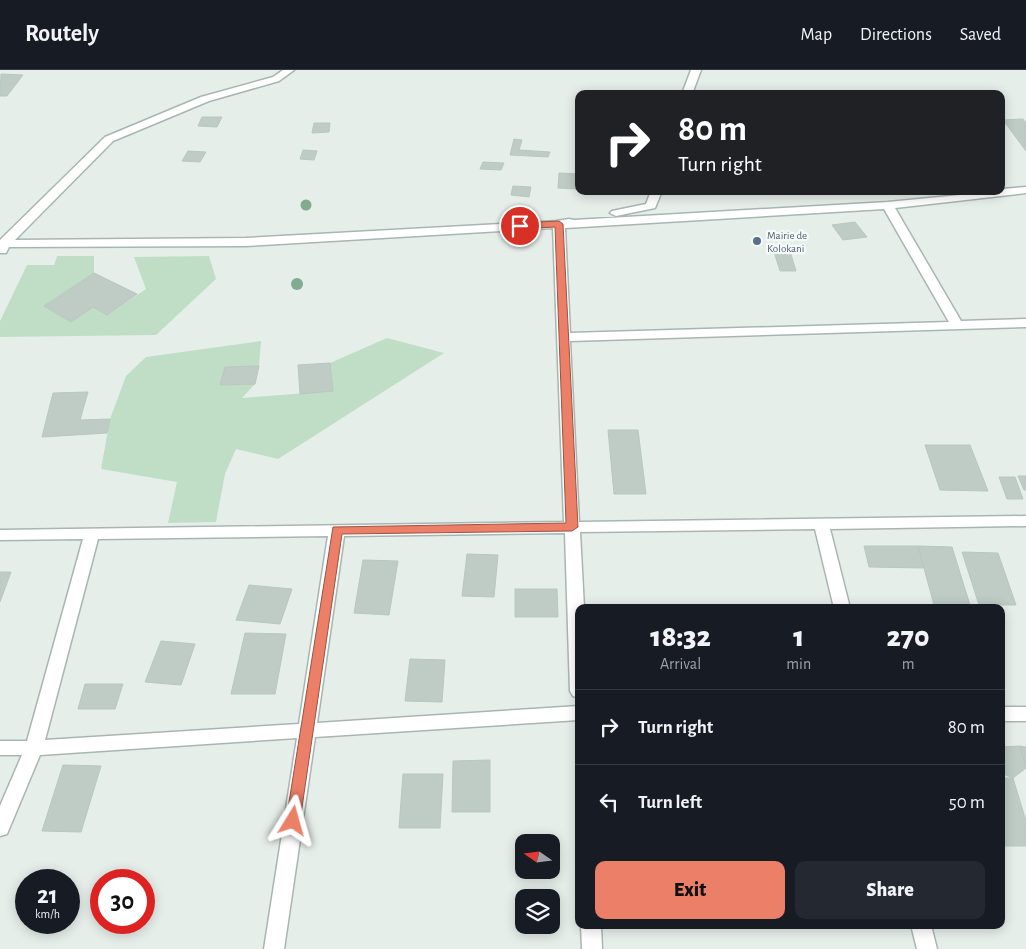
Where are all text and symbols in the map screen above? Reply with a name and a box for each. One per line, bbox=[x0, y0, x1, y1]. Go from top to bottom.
text: Routely bbox=[25, 22, 99, 46]
text: Map bbox=[801, 26, 832, 44]
text: Directions bbox=[860, 26, 932, 44]
text: Saved bbox=[960, 26, 1001, 44]
icon: right bbox=[595, 110, 660, 175]
text: 80 m bbox=[678, 112, 747, 147]
text: Turn right bbox=[678, 153, 762, 175]
pin bbox=[499, 205, 541, 247]
icon: arrive bbox=[506, 212, 534, 240]
place label: Mairie de Kolokani bbox=[767, 230, 807, 254]
marker: Mairie de Kolokani bbox=[751, 235, 763, 247]
text: 18:32 bbox=[650, 622, 711, 652]
text: 1 bbox=[793, 622, 804, 652]
text: 270 bbox=[886, 622, 930, 652]
text: Arrival bbox=[660, 656, 701, 672]
text: min bbox=[786, 656, 811, 672]
text: m bbox=[902, 656, 914, 672]
icon: right bbox=[595, 713, 623, 741]
text: Turn right bbox=[638, 718, 713, 737]
text: 80 m bbox=[948, 718, 985, 737]
icon: left bbox=[595, 788, 623, 816]
text: Turn left bbox=[638, 793, 702, 812]
text: 50 m bbox=[949, 793, 985, 812]
position arrow bbox=[266, 794, 318, 846]
north arrow bbox=[515, 834, 560, 879]
map controls bbox=[515, 834, 560, 934]
button: Exit bbox=[595, 861, 785, 919]
button: Share bbox=[795, 861, 985, 919]
speed limit sign: 30 bbox=[90, 869, 155, 934]
text: 21 bbox=[37, 883, 58, 908]
button: layers bbox=[515, 889, 560, 934]
text: km/h bbox=[35, 908, 60, 920]

